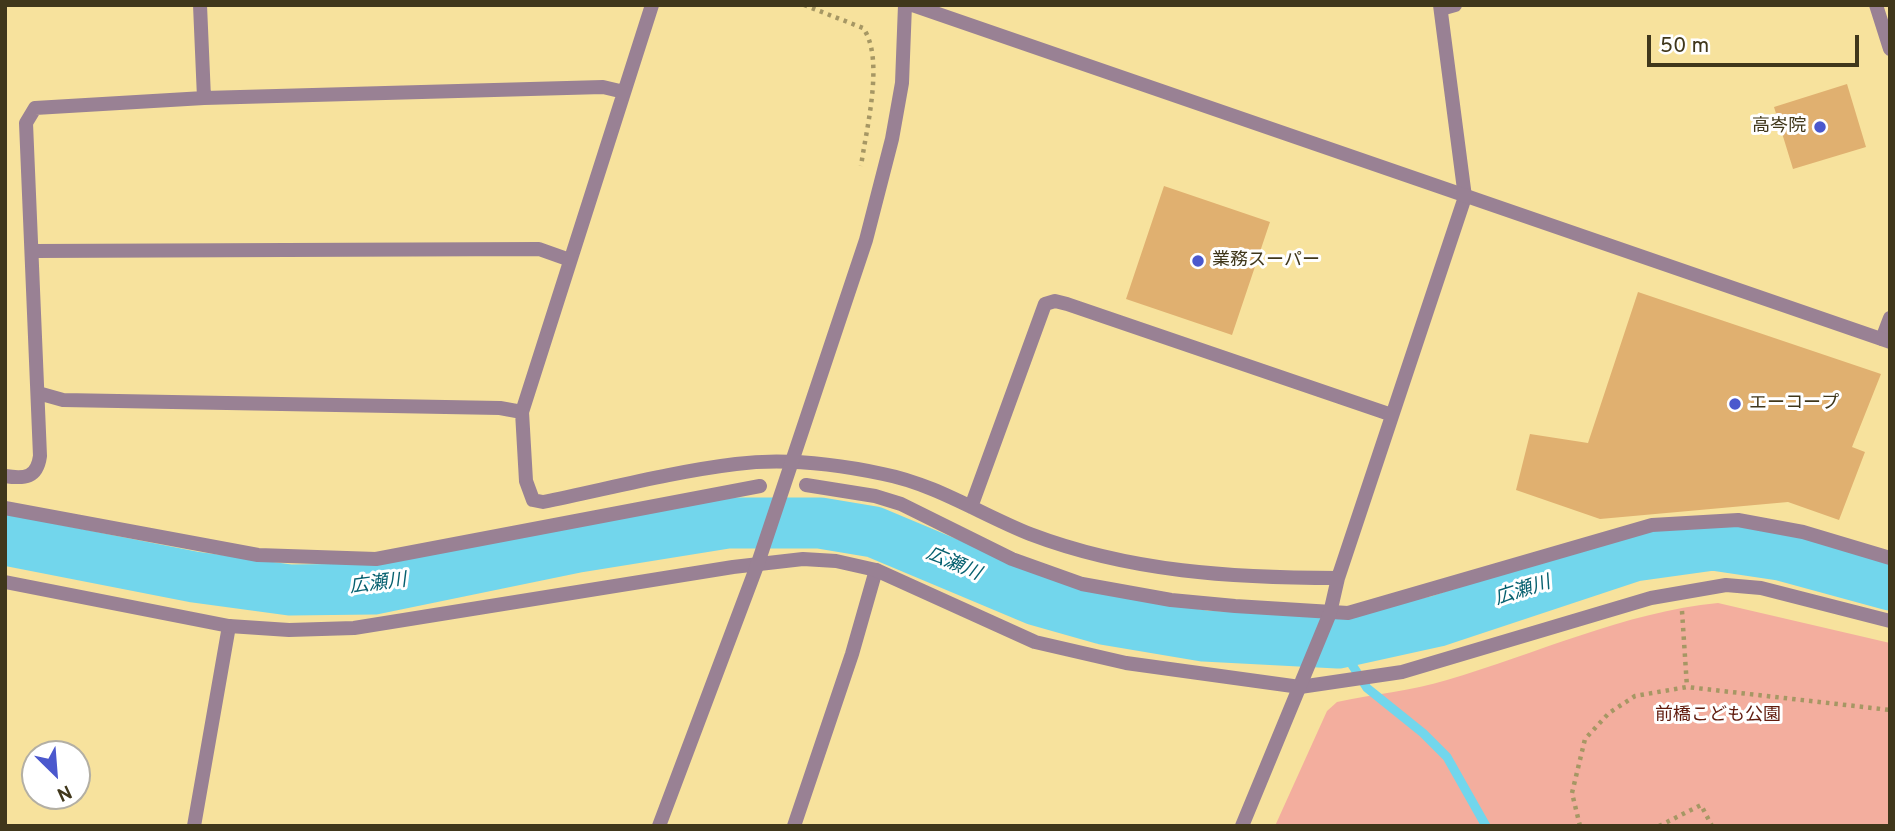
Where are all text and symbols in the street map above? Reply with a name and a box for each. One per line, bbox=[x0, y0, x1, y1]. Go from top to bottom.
scale bar bbox=[1650, 21, 1862, 65]
text: 50 m bbox=[1660, 33, 1709, 60]
place label: 高岑院 bbox=[1752, 116, 1806, 138]
marker: 高岑院 bbox=[1812, 119, 1828, 135]
place label: 業務スーパー bbox=[1212, 250, 1320, 272]
marker: 業務スーパー bbox=[1190, 253, 1206, 269]
place label: エーコープ bbox=[1749, 393, 1839, 415]
marker: エーコープ bbox=[1727, 396, 1743, 412]
water label: 広瀬川 bbox=[922, 543, 984, 587]
water label: 広瀬川 bbox=[348, 570, 408, 600]
water label: 広瀬川 bbox=[1492, 572, 1554, 612]
park label: 前橋こども公園 bbox=[1655, 705, 1781, 727]
north arrow bbox=[21, 740, 91, 810]
text: N bbox=[53, 778, 75, 806]

